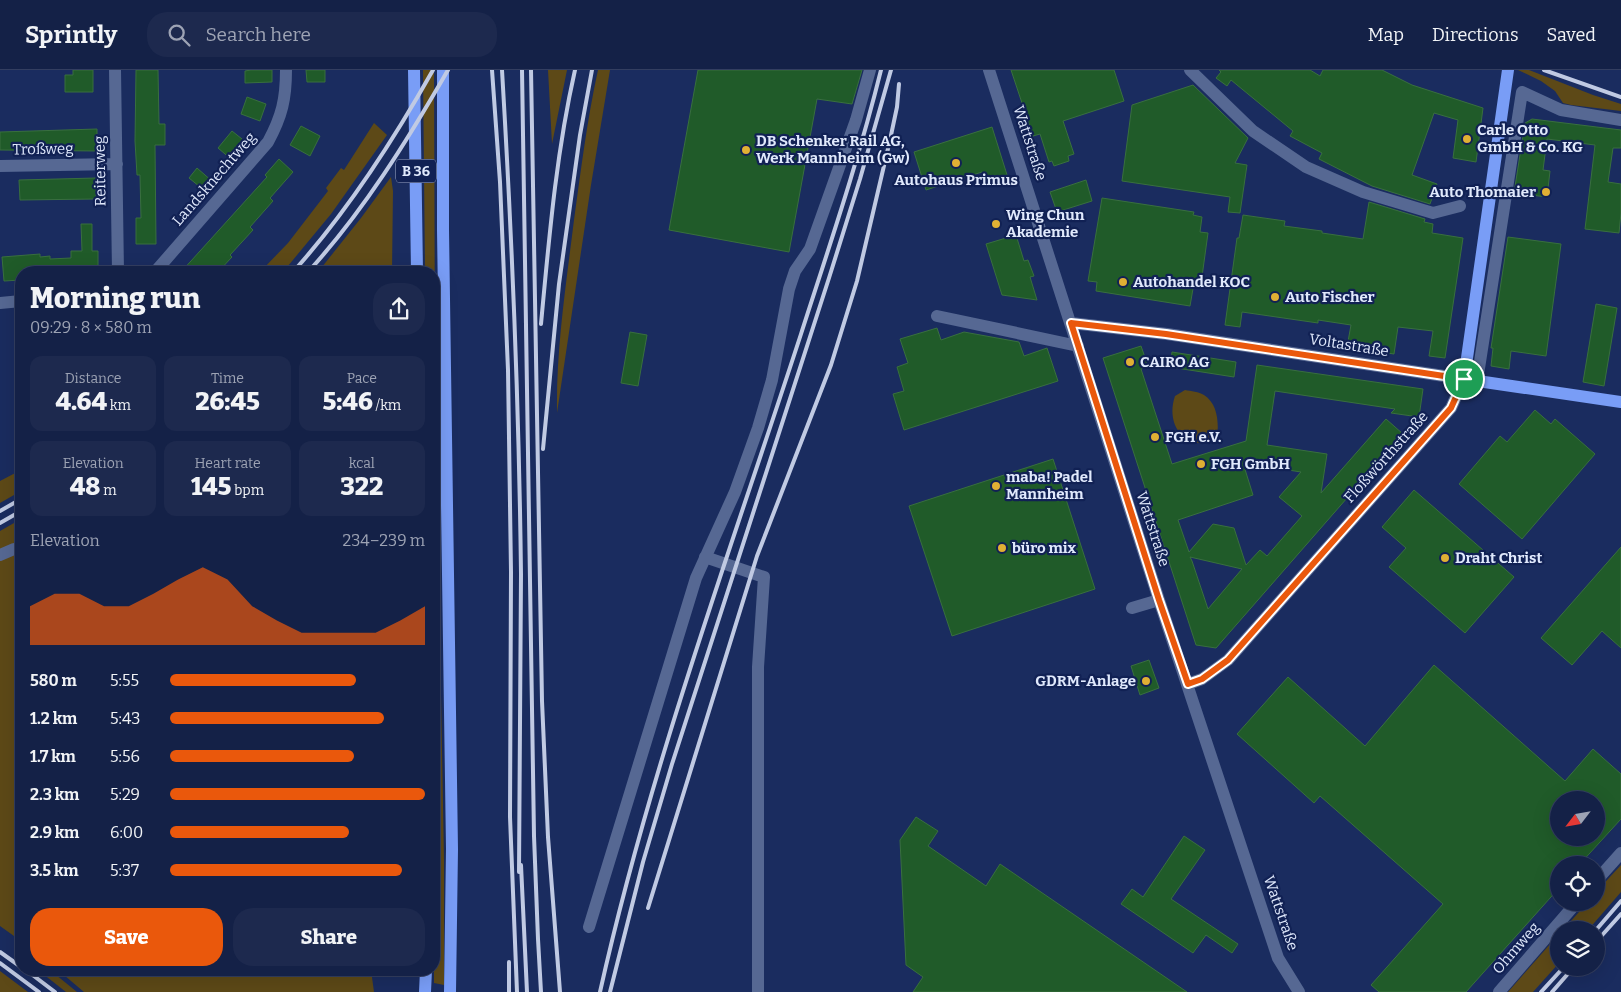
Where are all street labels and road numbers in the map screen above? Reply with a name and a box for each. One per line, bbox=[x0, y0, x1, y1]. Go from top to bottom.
street label: Wattstraße bbox=[1009, 103, 1051, 183]
street label: Landsknechtweg bbox=[168, 129, 260, 229]
street label: Reiterweg bbox=[90, 135, 110, 207]
street label: Troßweg bbox=[12, 139, 74, 159]
road number: B 36 bbox=[396, 160, 436, 182]
street label: Voltastraße bbox=[1308, 330, 1390, 360]
street label: Floßwörthstraße bbox=[1340, 408, 1432, 506]
street label: Wattstraße bbox=[1132, 489, 1174, 569]
street label: Wattstraße bbox=[1260, 873, 1302, 953]
street label: Ohmweg bbox=[1489, 918, 1543, 978]

